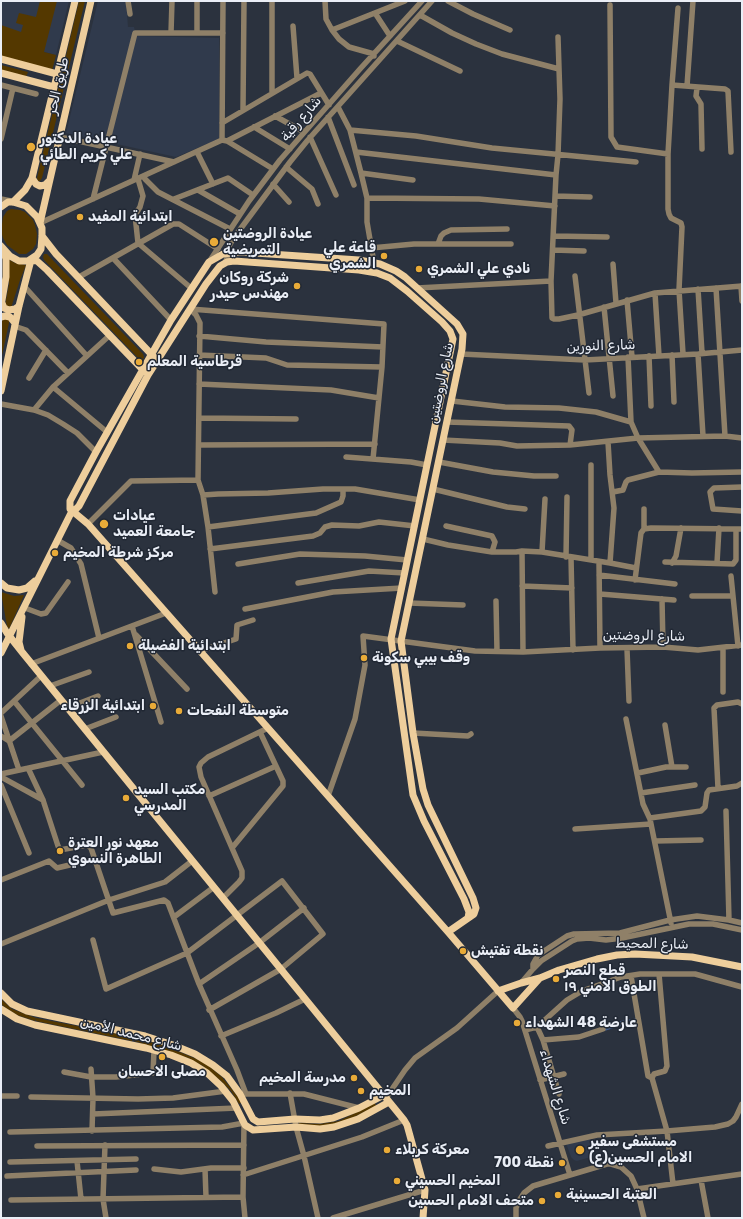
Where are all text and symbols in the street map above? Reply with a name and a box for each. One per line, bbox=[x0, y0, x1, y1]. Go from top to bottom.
street label: طريق الحر bbox=[43, 56, 73, 116]
street label: شارع رقية bbox=[277, 93, 325, 145]
place label: عيادة الدكتور علي كريم الطائي bbox=[40, 131, 132, 164]
marker: عيادة الدكتور علي كريم الطائي bbox=[25, 141, 37, 153]
place label: ابتدائية المفيد bbox=[88, 209, 173, 225]
marker: ابتدائية المفيد bbox=[75, 212, 85, 222]
place label: عيادة الروضتين التمريضية bbox=[223, 226, 312, 258]
marker: عيادة الروضتين التمريضية bbox=[208, 236, 220, 248]
place label: قاعة علي الشمري bbox=[323, 240, 376, 272]
marker: قاعة علي الشمري bbox=[379, 251, 389, 261]
place label: نادي علي الشمري bbox=[427, 261, 530, 277]
marker: نادي علي الشمري bbox=[414, 264, 424, 274]
place label: شركة روكان مهندس حيدر bbox=[210, 270, 289, 302]
marker: شركة روكان مهندس حيدر bbox=[292, 281, 302, 291]
street label: شارع النورين bbox=[566, 336, 636, 356]
street label: شارع الروضتين bbox=[425, 341, 457, 425]
place label: قرطاسية المعلم bbox=[147, 354, 242, 370]
marker: قرطاسية المعلم bbox=[134, 357, 144, 367]
place label: عيادات جامعة العميد bbox=[113, 508, 195, 540]
marker: عيادات جامعة العميد bbox=[98, 518, 110, 530]
place label: مركز شرطة المخيم bbox=[63, 545, 174, 561]
marker: مركز شرطة المخيم bbox=[50, 548, 60, 558]
street label: شارع الروضتين bbox=[603, 627, 685, 645]
place label: ابتدائية الفضيلة bbox=[138, 638, 231, 654]
marker: ابتدائية الفضيلة bbox=[125, 641, 135, 651]
place label: وقف بيبي سكونة bbox=[372, 650, 470, 666]
marker: وقف بيبي سكونة bbox=[359, 653, 369, 663]
place label: ابتدائية الزرقاء bbox=[60, 698, 145, 714]
marker: ابتدائية الزرقاء bbox=[148, 701, 158, 711]
place label: متوسطة النفحات bbox=[187, 703, 289, 719]
marker: متوسطة النفحات bbox=[174, 706, 184, 716]
place label: مكتب السيد المدرسي bbox=[134, 782, 205, 814]
marker: مكتب السيد المدرسي bbox=[121, 793, 131, 803]
place label: معهد نور العترة الطاهرة النسوي bbox=[68, 835, 162, 868]
marker: معهد نور العترة الطاهرة النسوي bbox=[55, 846, 65, 856]
street label: شارع المحيط bbox=[615, 935, 689, 953]
place label: نقطة تفتيش bbox=[471, 943, 543, 959]
marker: نقطة تفتيش bbox=[458, 946, 468, 956]
place label: قطع النصر الطوق الامني ۱۹ bbox=[564, 963, 657, 996]
marker: قطع النصر الطوق الامني ۱۹ bbox=[551, 974, 561, 984]
street label: شارع محمد الأمين bbox=[78, 1013, 184, 1055]
place label: عارضة 48 الشهداء bbox=[525, 1015, 637, 1031]
marker: عارضة 48 الشهداء bbox=[512, 1018, 522, 1028]
street label: شارع الشهداء bbox=[536, 1047, 574, 1127]
marker: مصلى الاحسان bbox=[157, 1052, 167, 1062]
place label: مصلى الاحسان bbox=[118, 1064, 206, 1080]
place label: مدرسة المخيم bbox=[259, 1070, 346, 1086]
marker: مدرسة المخيم bbox=[349, 1073, 359, 1083]
place label: المخيم bbox=[369, 1083, 411, 1099]
marker: المخيم bbox=[356, 1086, 366, 1096]
place label: مستشفى سفير الامام الحسين(ع) bbox=[589, 1134, 692, 1166]
place label: معركة كربلاء bbox=[395, 1142, 470, 1158]
marker: مستشفى سفير الامام الحسين(ع) bbox=[574, 1144, 586, 1156]
marker: معركة كربلاء bbox=[382, 1145, 392, 1155]
place label: نقطة 700 bbox=[494, 1155, 554, 1171]
marker: نقطة 700 bbox=[557, 1158, 567, 1168]
place label: المخيم الحسيني bbox=[405, 1173, 501, 1189]
marker: المخيم الحسيني bbox=[392, 1176, 402, 1186]
place label: العتبة الحسينية bbox=[566, 1187, 657, 1203]
marker: العتبة الحسينية bbox=[553, 1190, 563, 1200]
place label: متحف الامام الحسين bbox=[408, 1193, 534, 1209]
marker: متحف الامام الحسين bbox=[537, 1196, 547, 1206]

